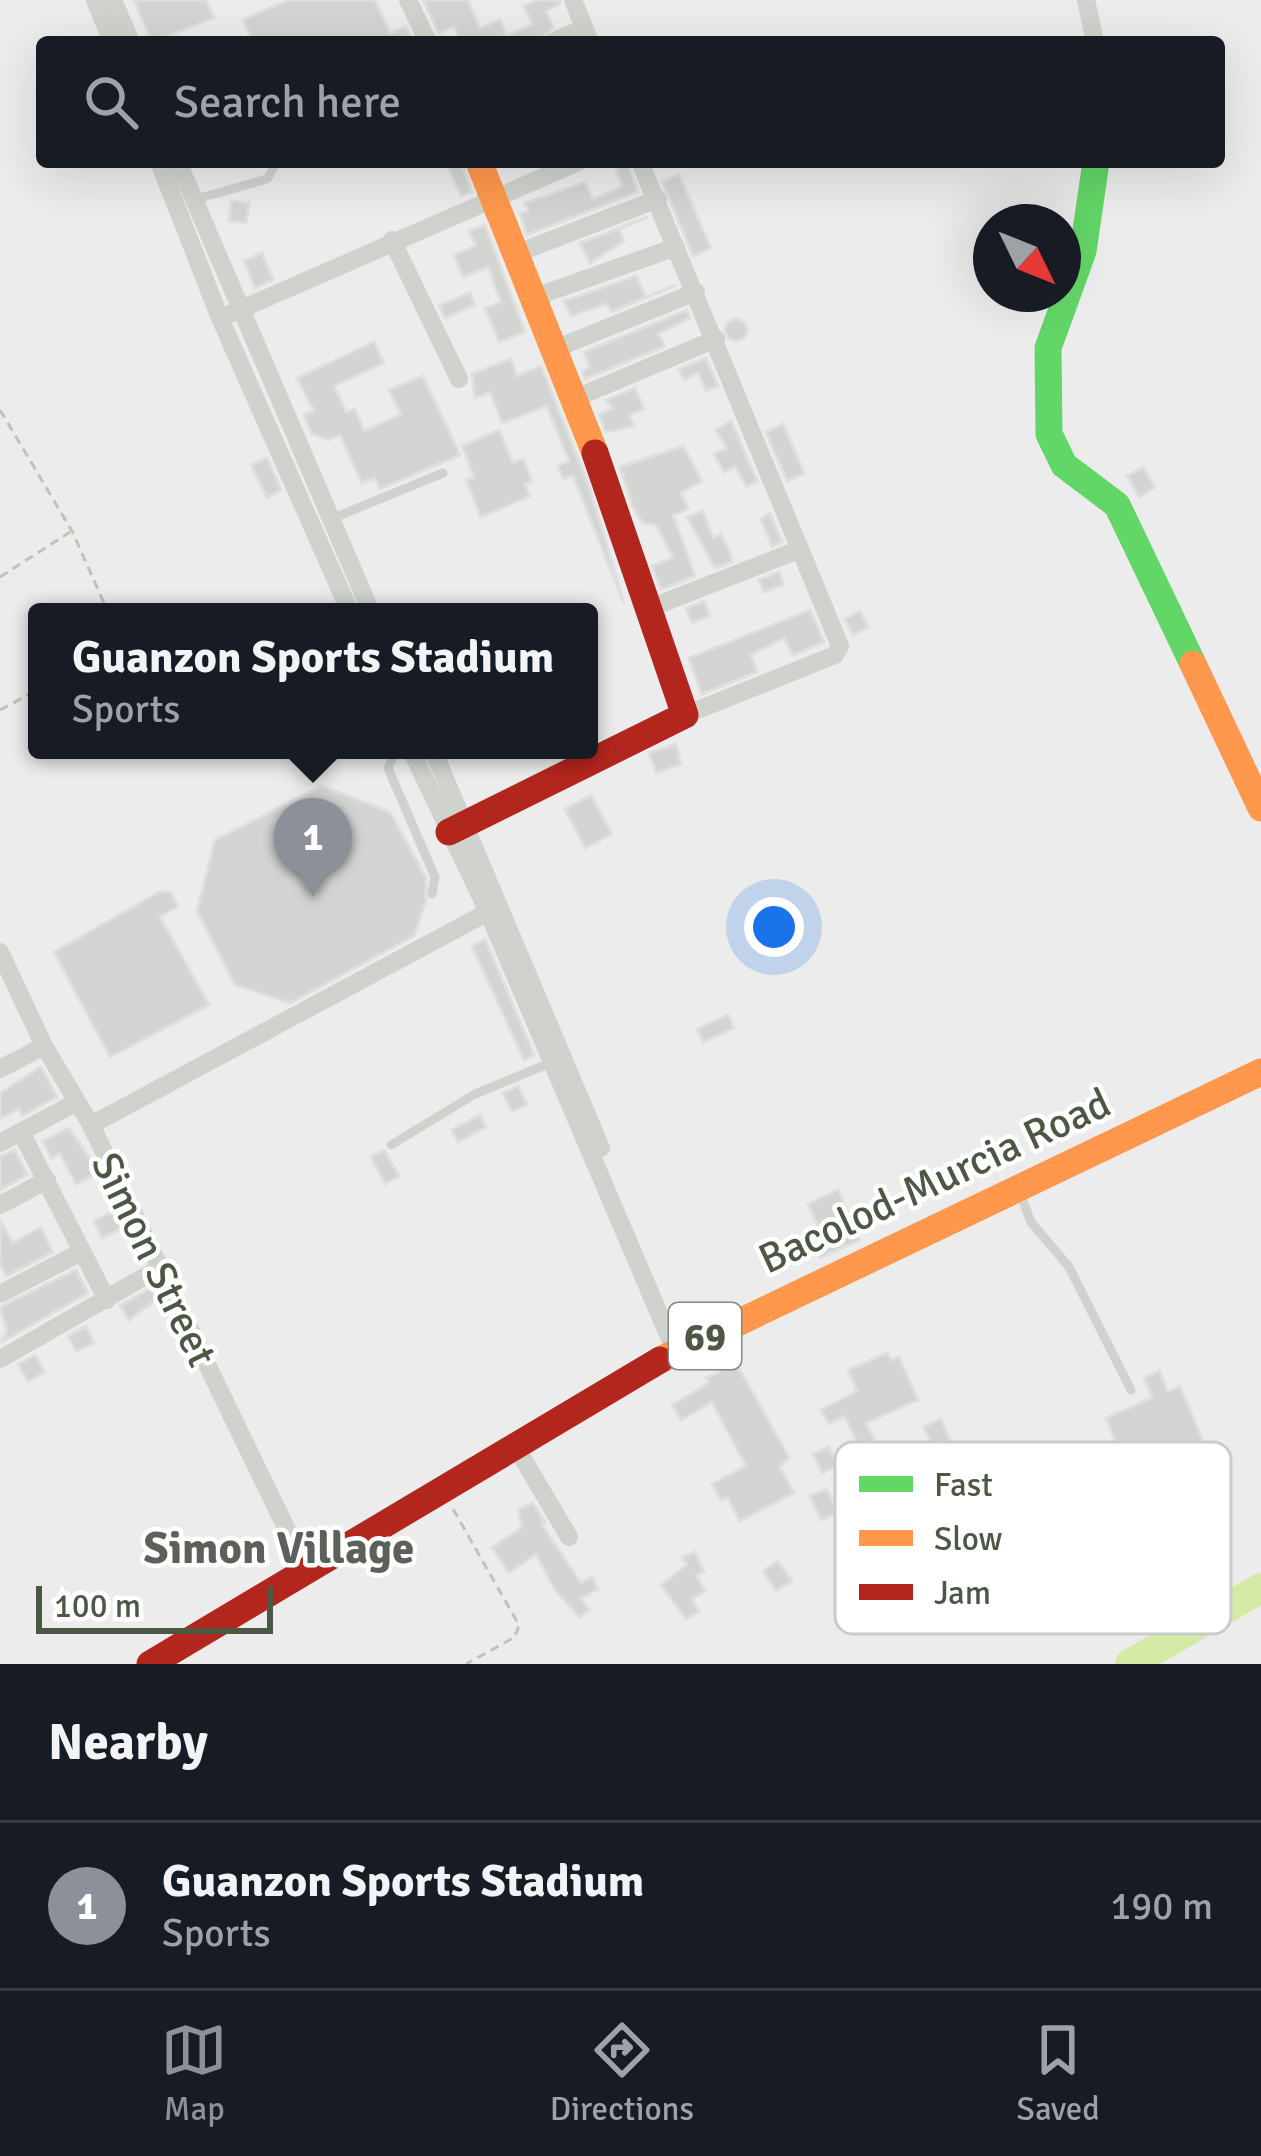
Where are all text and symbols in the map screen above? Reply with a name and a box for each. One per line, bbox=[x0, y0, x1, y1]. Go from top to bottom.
search box bbox=[36, 36, 1225, 168]
icon: search bbox=[78, 69, 144, 135]
text: Search here bbox=[174, 75, 401, 130]
north arrow bbox=[973, 204, 1081, 312]
popup bbox=[28, 603, 598, 759]
text: Guanzon Sports Stadium bbox=[72, 630, 554, 685]
text: Sports bbox=[72, 685, 180, 733]
pin: 1 bbox=[274, 798, 352, 897]
your location bbox=[744, 897, 804, 957]
street label: Bacolod-Murcia Road bbox=[751, 1077, 1119, 1285]
street label: Simon Street bbox=[80, 1144, 227, 1375]
road number: 69 bbox=[669, 1303, 741, 1369]
legend bbox=[835, 1442, 1231, 1634]
text: Fast bbox=[934, 1465, 993, 1506]
text: Slow bbox=[934, 1519, 1003, 1560]
district label: Simon Village bbox=[144, 1521, 414, 1576]
text: Jam bbox=[934, 1573, 991, 1614]
scale bar bbox=[36, 1580, 273, 1633]
text: 100 m bbox=[54, 1586, 141, 1627]
text: Nearby bbox=[48, 1711, 208, 1774]
text: Guanzon Sports Stadium bbox=[162, 1854, 644, 1909]
text: 1 bbox=[76, 1882, 98, 1930]
text: 190 m bbox=[1110, 1882, 1213, 1930]
text: Sports bbox=[162, 1909, 271, 1957]
tab: Map bbox=[161, 2017, 227, 2130]
tab: Directions bbox=[550, 2017, 694, 2130]
tab: Saved bbox=[1017, 2017, 1100, 2130]

